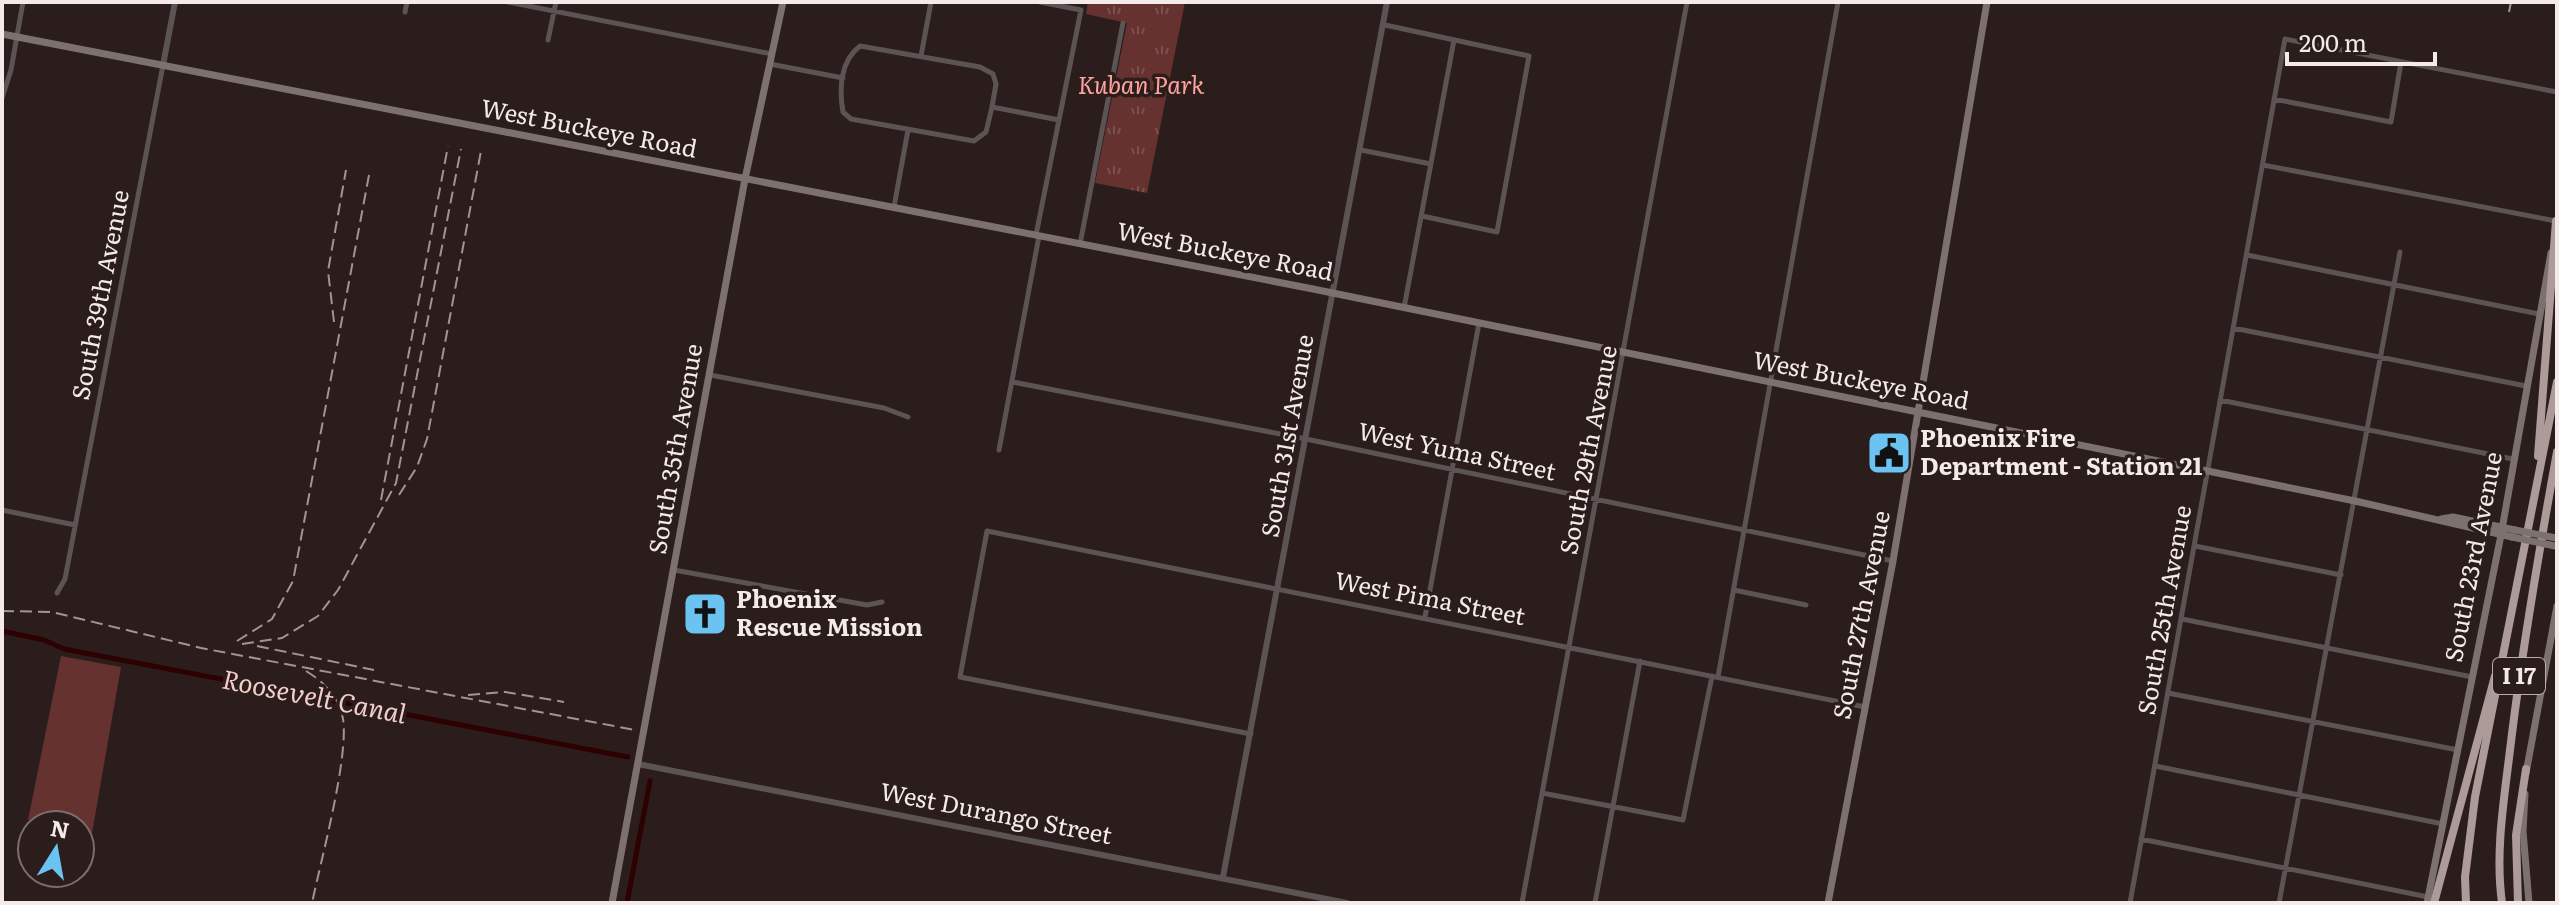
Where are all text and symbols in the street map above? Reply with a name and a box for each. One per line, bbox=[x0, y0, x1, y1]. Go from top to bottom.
scale bar bbox=[2287, 16, 2435, 66]
text: 200 m bbox=[2299, 24, 2367, 59]
park label: Kuban Park bbox=[1078, 66, 1205, 101]
street label: West Buckeye Road bbox=[479, 88, 701, 165]
street label: South 39th Avenue bbox=[61, 186, 136, 403]
street label: West Buckeye Road bbox=[1115, 211, 1337, 288]
street label: South 31st Avenue bbox=[1250, 331, 1321, 540]
street label: West Buckeye Road bbox=[1751, 340, 1973, 417]
street label: South 35th Avenue bbox=[638, 341, 709, 556]
street label: South 29th Avenue bbox=[1549, 342, 1624, 557]
street label: West Yuma Street bbox=[1355, 411, 1560, 488]
place label: Phoenix Fire Department - Station 21 bbox=[1920, 419, 2202, 482]
public building icon: Phoenix Fire Department - Station 21 bbox=[1865, 429, 1913, 477]
street label: South 23rd Avenue bbox=[2434, 449, 2509, 665]
street label: South 25th Avenue bbox=[2127, 502, 2198, 717]
street label: South 27th Avenue bbox=[1822, 507, 1897, 722]
street label: West Pima Street bbox=[1332, 561, 1529, 632]
place label: Phoenix Rescue Mission bbox=[736, 580, 923, 643]
church icon: Phoenix Rescue Mission bbox=[681, 590, 729, 638]
water label: Roosevelt Canal bbox=[219, 658, 410, 732]
road number: I 17 bbox=[2493, 658, 2545, 694]
street label: West Durango Street bbox=[878, 772, 1116, 851]
north arrow bbox=[16, 809, 96, 889]
text: N bbox=[48, 810, 72, 846]

